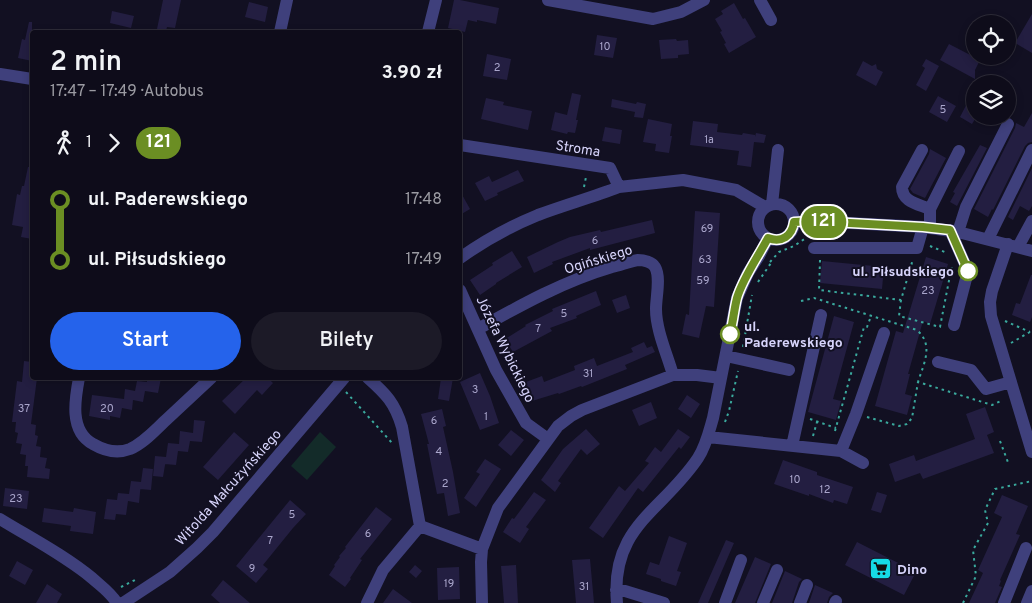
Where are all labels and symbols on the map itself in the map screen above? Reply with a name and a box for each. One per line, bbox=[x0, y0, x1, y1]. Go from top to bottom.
house number: 10 bbox=[599, 40, 611, 54]
house number: 2 bbox=[494, 61, 500, 75]
house number: 5 bbox=[940, 103, 947, 117]
house number: 1a bbox=[704, 133, 714, 147]
street label: Stroma bbox=[554, 138, 601, 161]
line badge: 121 bbox=[795, 206, 853, 238]
house number: 69 bbox=[701, 222, 713, 236]
house number: 6 bbox=[592, 234, 598, 248]
street label: Ogińskiego bbox=[562, 242, 635, 279]
house number: 63 bbox=[698, 253, 712, 267]
marker: ul. Piłsudskiego bbox=[958, 261, 978, 281]
place label: ul. Piłsudskiego bbox=[852, 264, 954, 281]
house number: 59 bbox=[696, 274, 710, 288]
house number: 23 bbox=[921, 284, 935, 298]
street label: Józefa Wybickiego bbox=[471, 294, 538, 406]
house number: 5 bbox=[561, 307, 568, 321]
place label: ul. Paderewskiego bbox=[744, 319, 843, 352]
house number: 7 bbox=[535, 322, 541, 336]
marker: ul. Paderewskiego bbox=[720, 324, 740, 344]
house number: 31 bbox=[583, 367, 593, 381]
house number: 3 bbox=[472, 383, 478, 397]
house number: 37 bbox=[18, 402, 30, 416]
house number: 20 bbox=[100, 402, 114, 416]
house number: 1 bbox=[484, 410, 488, 424]
house number: 6 bbox=[431, 414, 437, 428]
street label: Witolda Małcużyńskiego bbox=[172, 426, 286, 550]
house number: 4 bbox=[436, 445, 443, 459]
house number: 10 bbox=[789, 473, 801, 487]
house number: 2 bbox=[442, 477, 448, 491]
house number: 12 bbox=[820, 483, 830, 497]
house number: 23 bbox=[9, 492, 23, 506]
house number: 5 bbox=[289, 508, 296, 522]
house number: 6 bbox=[365, 527, 371, 541]
house number: 7 bbox=[267, 534, 273, 548]
supermarket icon: Dino bbox=[869, 557, 893, 581]
house number: 9 bbox=[249, 562, 255, 576]
place label: Dino bbox=[897, 562, 927, 579]
house number: 19 bbox=[444, 577, 454, 591]
house number: 31 bbox=[579, 580, 589, 594]

